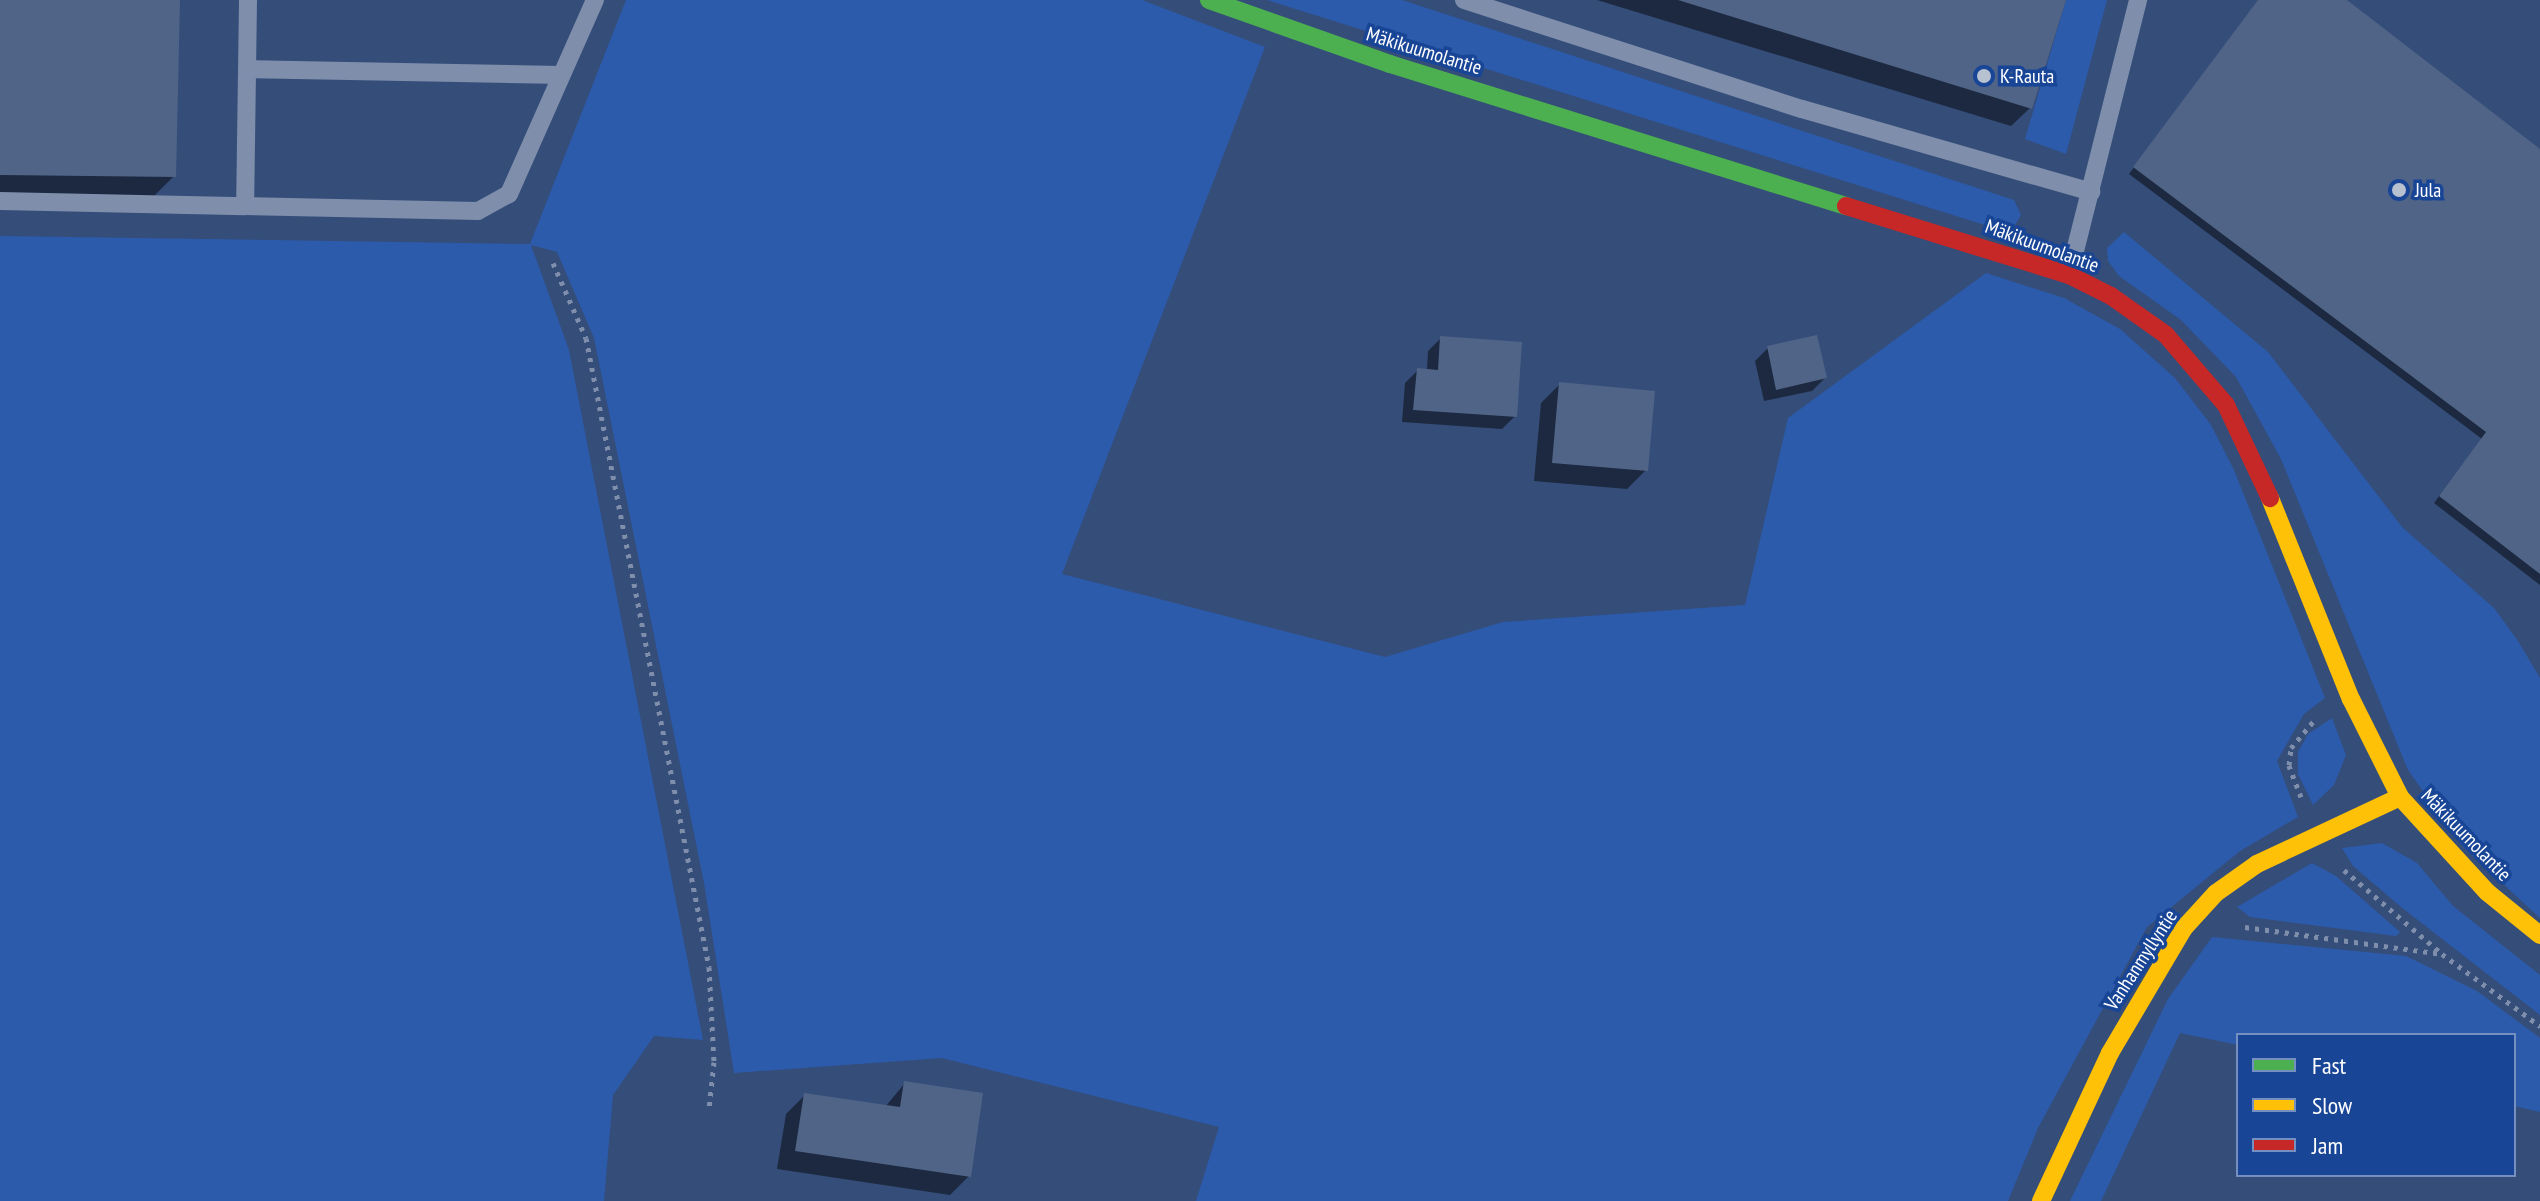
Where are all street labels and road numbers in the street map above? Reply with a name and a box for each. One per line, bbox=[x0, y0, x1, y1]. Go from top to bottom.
street label: Mäkikuumolantie bbox=[1364, 22, 1484, 80]
street label: Mäkikuumolantie bbox=[1982, 214, 2102, 278]
street label: Mäkikuumolantie bbox=[2416, 784, 2516, 886]
street label: Vanhanmyllyntie bbox=[2100, 905, 2182, 1015]

